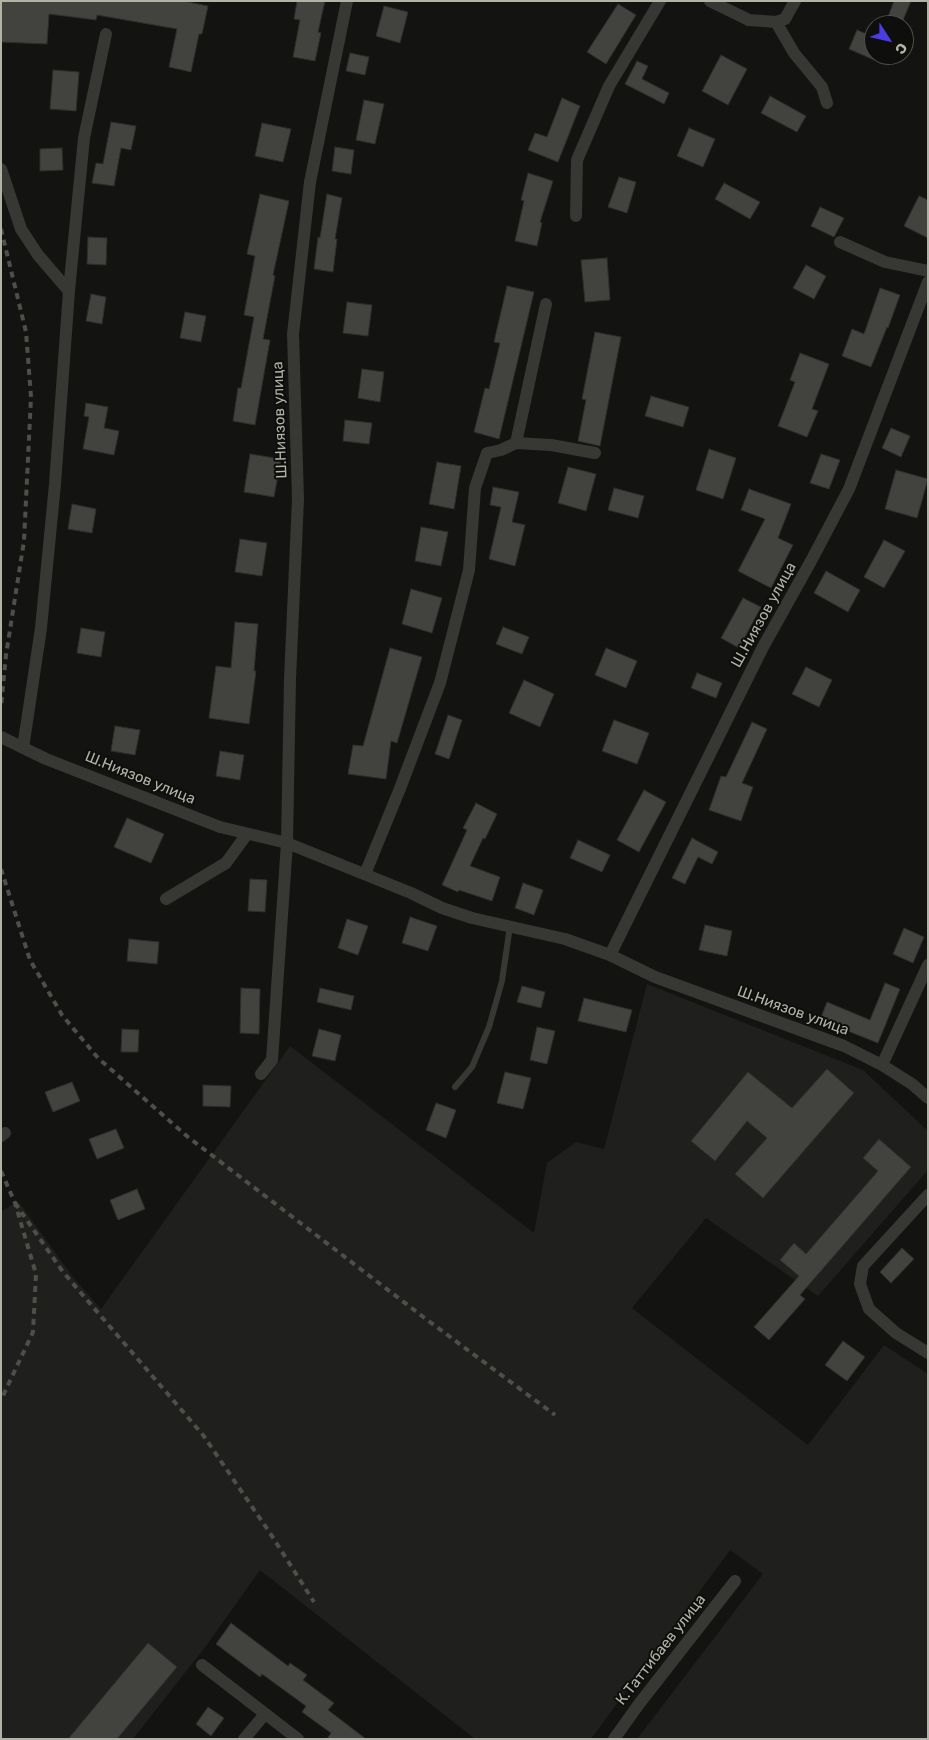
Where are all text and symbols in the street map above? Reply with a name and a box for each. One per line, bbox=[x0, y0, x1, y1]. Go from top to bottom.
north arrow bbox=[864, 15, 914, 65]
text: С bbox=[891, 39, 911, 57]
street label: Ш.Ниязов улица bbox=[269, 361, 291, 479]
street label: Ш.Ниязов улица bbox=[728, 559, 800, 671]
street label: Ш.Ниязов улица bbox=[82, 748, 198, 808]
street label: Ш.Ниязов улица bbox=[735, 982, 851, 1040]
street label: К.Таттибаев улица bbox=[612, 1591, 710, 1709]

